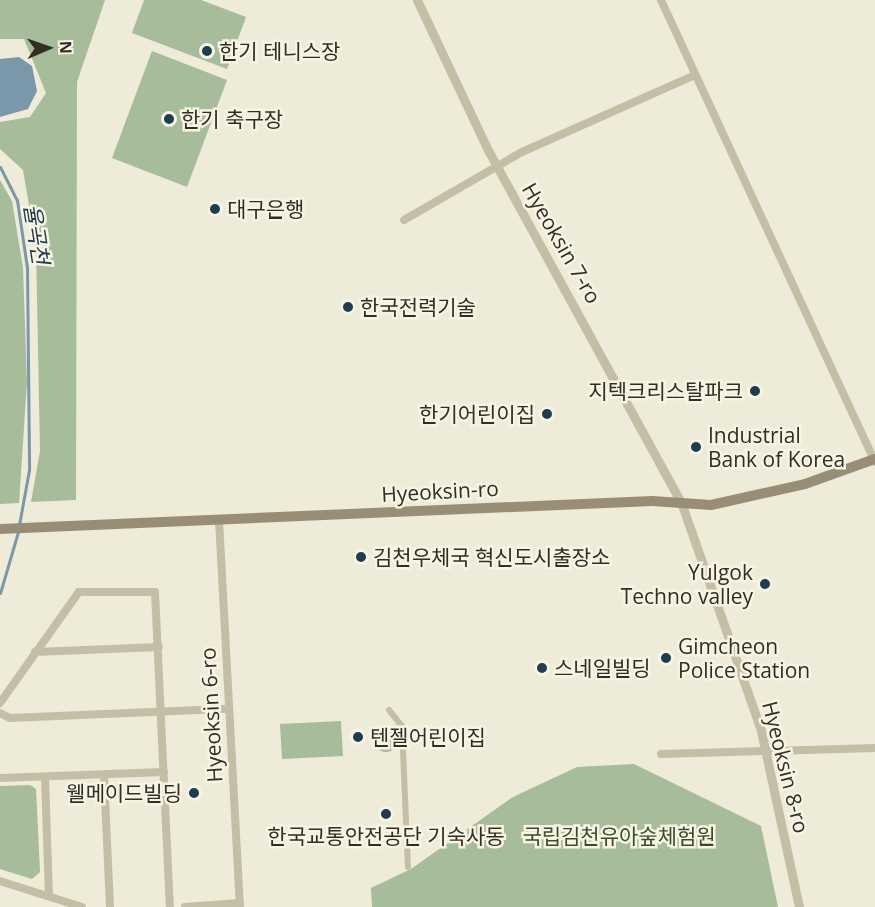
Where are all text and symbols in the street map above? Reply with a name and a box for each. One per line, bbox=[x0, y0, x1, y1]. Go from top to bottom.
north arrow bbox=[18, 18, 78, 78]
place label: 한기 테니스장 bbox=[219, 38, 340, 64]
text: N bbox=[55, 40, 77, 54]
marker: 한기 테니스장 bbox=[200, 44, 214, 58]
place label: 한기 축구장 bbox=[181, 106, 283, 132]
marker: 한기 축구장 bbox=[162, 112, 176, 126]
street label: Hyeoksin 7-ro bbox=[517, 178, 607, 308]
place label: 대구은행 bbox=[227, 196, 304, 222]
water label: 율곡천 bbox=[19, 202, 55, 266]
marker: 대구은행 bbox=[208, 202, 222, 216]
place label: 한국전력기술 bbox=[360, 294, 476, 320]
marker: 한국전력기술 bbox=[341, 300, 355, 314]
place label: 지텍크리스탈파크 bbox=[588, 378, 743, 404]
marker: 지텍크리스탈파크 bbox=[748, 384, 762, 398]
place label: 한기어린이집 bbox=[419, 401, 535, 427]
marker: 한기어린이집 bbox=[540, 407, 554, 421]
place label: Industrial Bank of Korea bbox=[708, 422, 845, 472]
marker: Industrial Bank of Korea bbox=[689, 440, 703, 454]
street label: Hyeoksin-ro bbox=[381, 475, 499, 507]
place label: 김천우체국 혁신도시출장소 bbox=[373, 544, 610, 570]
marker: 김천우체국 혁신도시출장소 bbox=[354, 550, 368, 564]
place label: Yulgok Techno valley bbox=[621, 559, 753, 609]
marker: Yulgok Techno valley bbox=[758, 577, 772, 591]
place label: Gimcheon Police Station bbox=[678, 633, 810, 683]
street label: Hyeoksin 6-ro bbox=[195, 647, 227, 783]
marker: Gimcheon Police Station bbox=[659, 651, 673, 665]
place label: 스네일빌딩 bbox=[554, 655, 651, 681]
marker: 스네일빌딩 bbox=[535, 661, 549, 675]
street label: Hyeoksin 8-ro bbox=[757, 698, 815, 836]
place label: 텐젤어린이집 bbox=[370, 724, 486, 750]
marker: 텐젤어린이집 bbox=[351, 730, 365, 744]
place label: 웰메이드빌딩 bbox=[66, 780, 182, 806]
marker: 웰메이드빌딩 bbox=[187, 786, 201, 800]
marker: 한국교통안전공단 기숙사동 bbox=[379, 807, 393, 821]
place label: 한국교통안전공단 기숙사동 bbox=[267, 823, 505, 849]
park label: 국립김천유아숲체험원 bbox=[522, 823, 716, 849]

